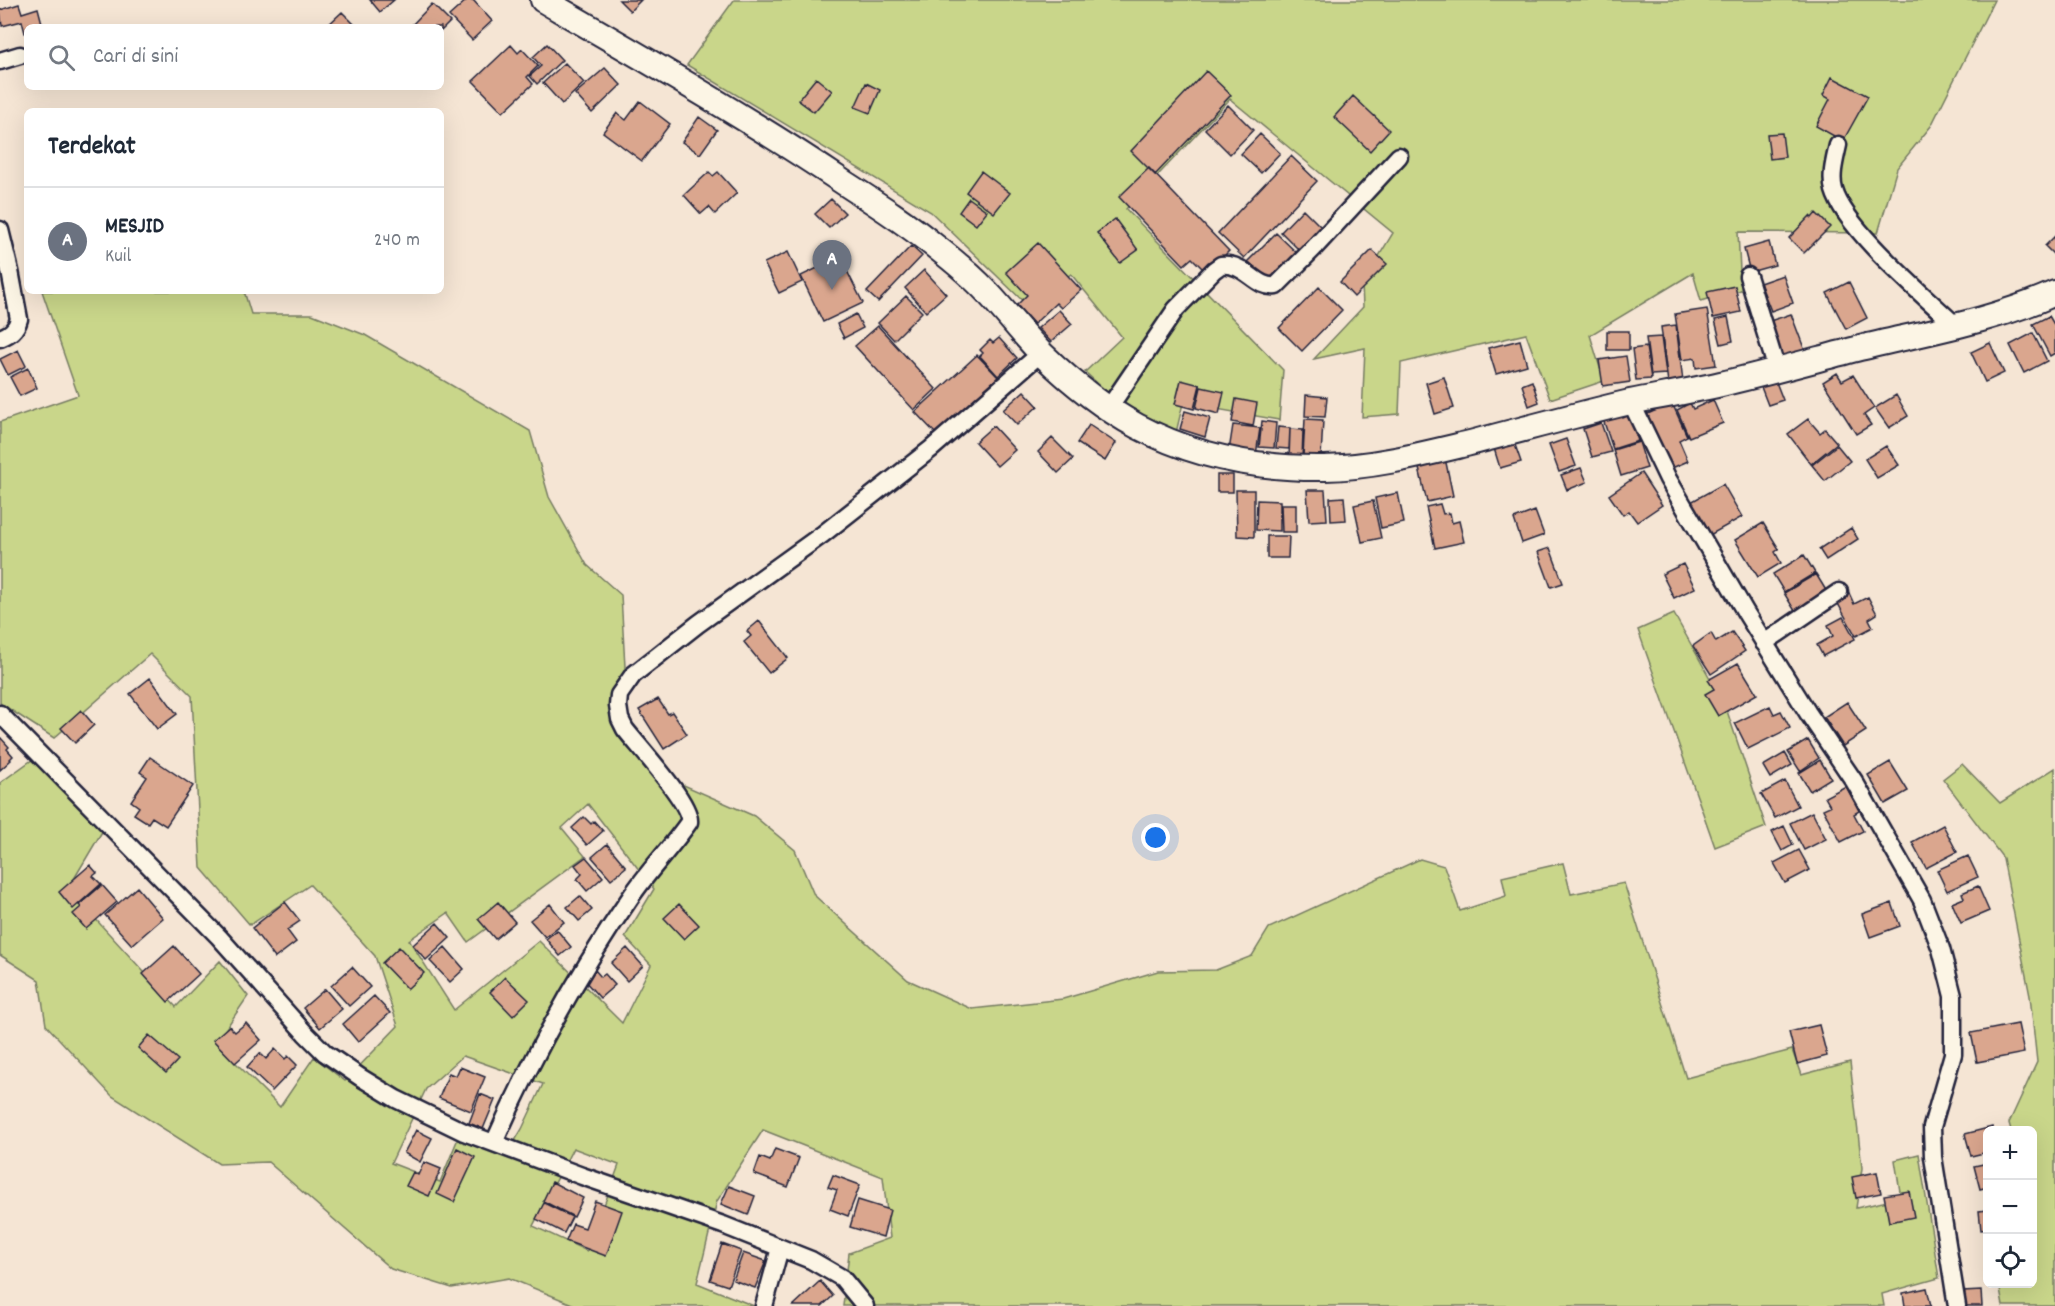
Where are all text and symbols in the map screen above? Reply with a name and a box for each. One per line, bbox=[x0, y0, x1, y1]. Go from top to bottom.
search box bbox=[24, 24, 444, 90]
icon: search bbox=[45, 41, 78, 74]
text: Cari di sini bbox=[93, 42, 178, 73]
text: Terdekat bbox=[48, 129, 136, 166]
text: MESJID bbox=[105, 212, 164, 243]
text: A bbox=[62, 227, 73, 255]
text: 240 m bbox=[374, 227, 420, 255]
pin: A bbox=[812, 240, 852, 290]
text: Kuil bbox=[105, 243, 131, 271]
your location bbox=[1141, 823, 1170, 852]
map controls bbox=[1983, 1126, 2037, 1288]
button: + bbox=[1983, 1126, 2037, 1180]
button: − bbox=[1983, 1180, 2037, 1234]
button: locate bbox=[1983, 1234, 2037, 1288]

